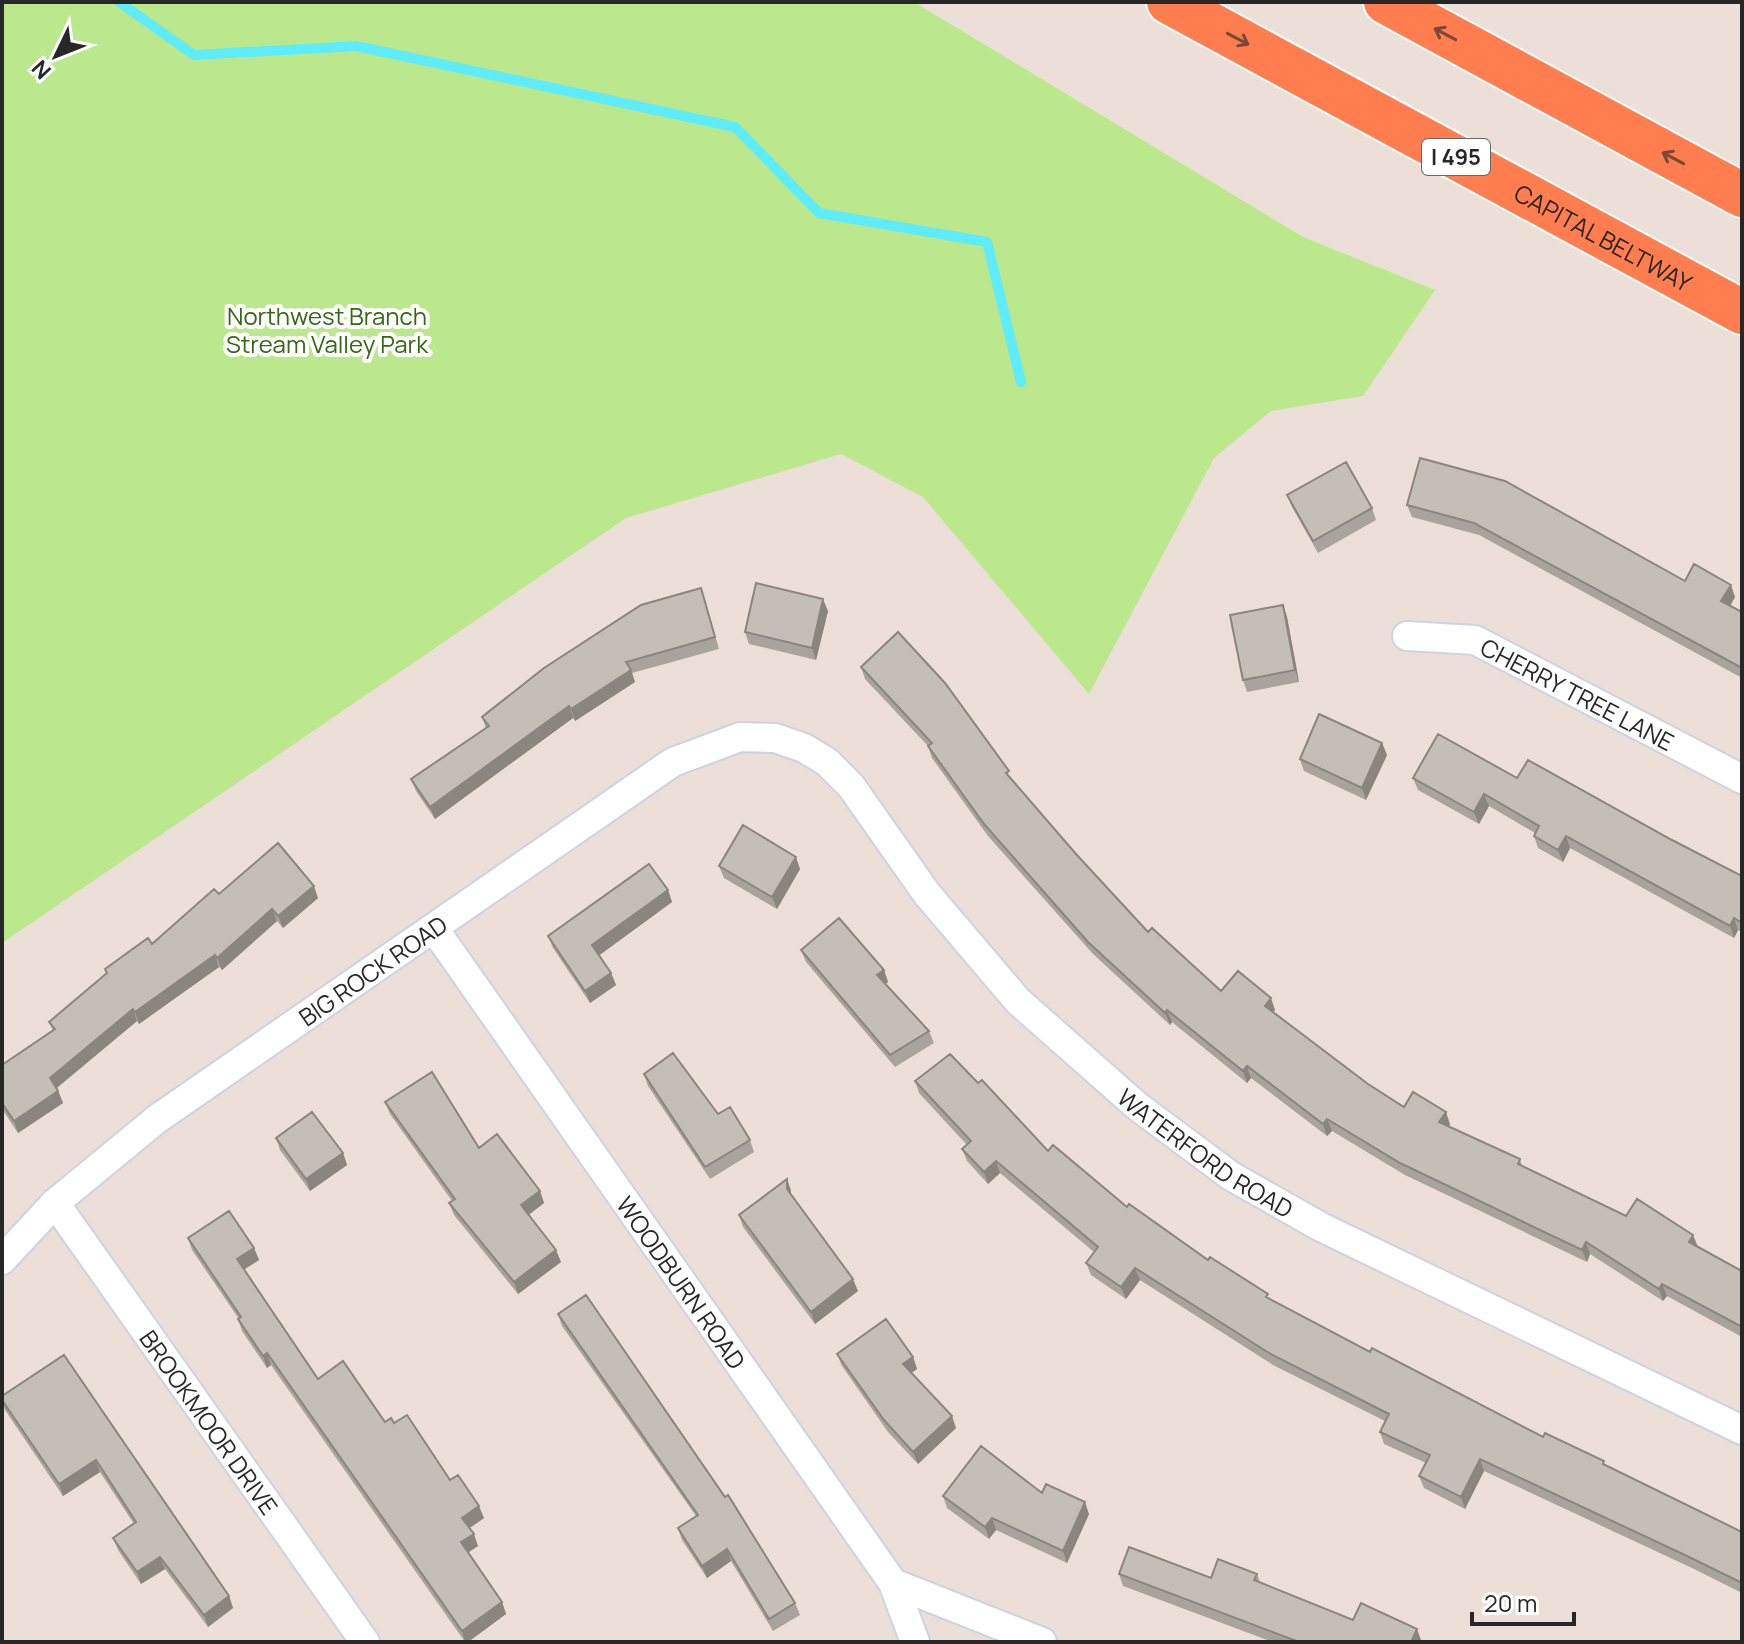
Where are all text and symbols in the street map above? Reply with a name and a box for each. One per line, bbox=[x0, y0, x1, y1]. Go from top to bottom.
north arrow bbox=[16, 16, 96, 96]
one-way arrow bbox=[1433, 26, 1457, 41]
one-way arrow bbox=[1226, 31, 1249, 47]
text: N bbox=[25, 54, 58, 86]
road number: I 495 bbox=[1422, 139, 1490, 175]
one-way arrow bbox=[1662, 150, 1686, 165]
street label: CAPITAL BELTWAY bbox=[1509, 176, 1699, 299]
park label: Northwest Branch Stream Valley Park bbox=[226, 299, 429, 360]
street label: CHERRY TREE LANE bbox=[1475, 630, 1680, 758]
street label: BIG ROCK ROAD bbox=[292, 907, 453, 1033]
street label: WATERFORD ROAD bbox=[1111, 1080, 1300, 1225]
street label: WOODBURN ROAD bbox=[610, 1189, 754, 1375]
street label: BROOKMOOR DRIVE bbox=[133, 1323, 286, 1521]
scale bar bbox=[1472, 1576, 1574, 1626]
text: 20 m bbox=[1484, 1586, 1537, 1619]

